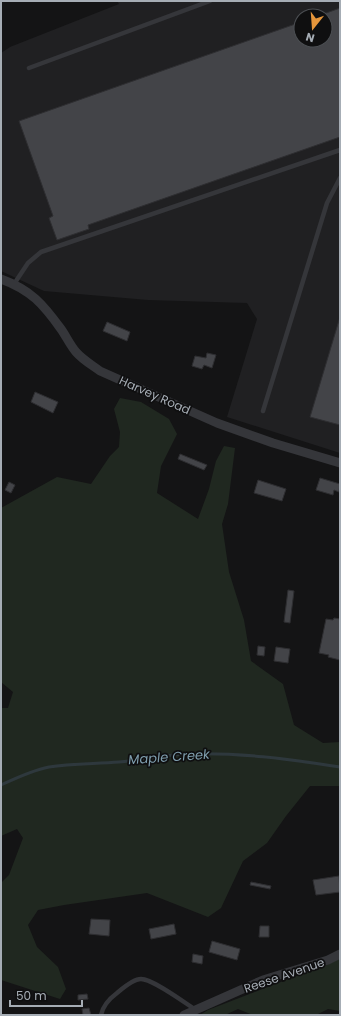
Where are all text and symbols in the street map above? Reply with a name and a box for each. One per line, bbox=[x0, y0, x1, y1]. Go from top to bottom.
north arrow bbox=[293, 8, 333, 48]
text: N bbox=[304, 29, 316, 46]
street label: Harvey Road bbox=[117, 372, 193, 418]
water label: Maple Creek bbox=[128, 745, 212, 769]
street label: Reese Avenue bbox=[241, 953, 327, 997]
scale bar bbox=[10, 982, 82, 1008]
text: 50 m bbox=[16, 987, 47, 1004]

